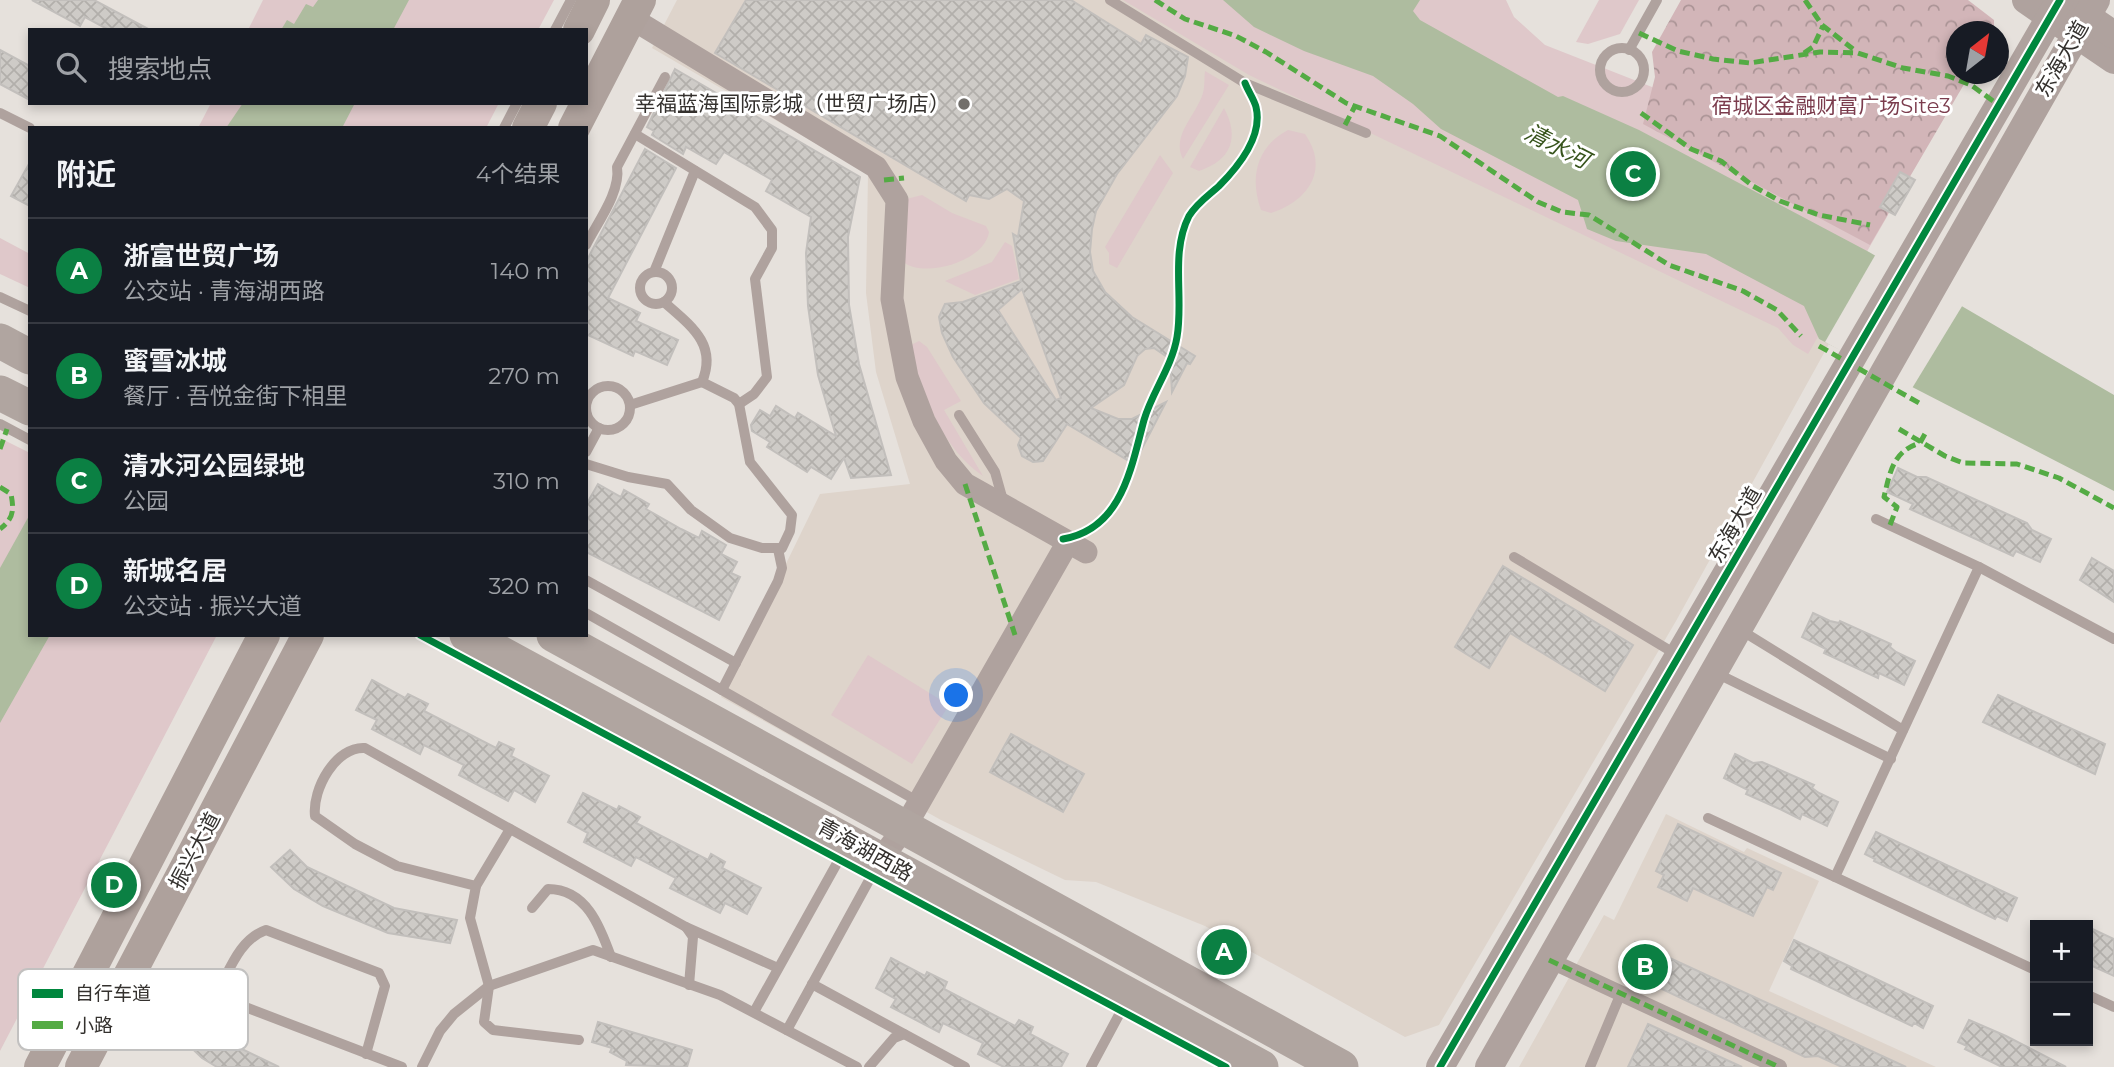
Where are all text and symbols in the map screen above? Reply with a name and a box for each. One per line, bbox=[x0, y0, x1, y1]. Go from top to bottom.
street label: 东海大道 bbox=[2030, 16, 2093, 101]
north arrow bbox=[1946, 21, 2009, 84]
search box bbox=[28, 28, 588, 105]
icon: search bbox=[52, 48, 90, 86]
text: 搜索地点 bbox=[108, 53, 212, 85]
place label: 幸福蓝海国际影城（世贸广场店） bbox=[635, 91, 950, 116]
park label: 宿城区金融财富广场Site3 bbox=[1711, 93, 1951, 118]
marker: 幸福蓝海国际影城（世贸广场店） bbox=[956, 96, 972, 112]
water label: 清水河 bbox=[1520, 118, 1598, 176]
pin: C bbox=[1610, 148, 1656, 200]
text: 附近 bbox=[56, 156, 116, 193]
text: 4个结果 bbox=[476, 160, 560, 188]
text: 浙富世贸广场 bbox=[123, 240, 279, 272]
text: A bbox=[70, 257, 88, 285]
text: 140 m bbox=[491, 257, 560, 285]
text: 公交站 · 青海湖西路 bbox=[123, 277, 325, 305]
text: 蜜雪冰城 bbox=[123, 345, 227, 377]
text: B bbox=[70, 362, 88, 390]
text: 270 m bbox=[488, 362, 560, 390]
text: 餐厅 · 吾悦金街下相里 bbox=[123, 382, 348, 410]
text: 清水河公园绿地 bbox=[123, 450, 305, 482]
text: C bbox=[71, 467, 87, 495]
text: 310 m bbox=[493, 467, 560, 495]
street label: 东海大道 bbox=[1703, 482, 1766, 567]
text: 公园 bbox=[123, 487, 169, 515]
text: 新城名居 bbox=[123, 555, 227, 587]
text: D bbox=[70, 572, 89, 600]
text: 320 m bbox=[488, 572, 560, 600]
text: 公交站 · 振兴大道 bbox=[123, 592, 302, 620]
your location bbox=[939, 678, 973, 712]
street label: 振兴大道 bbox=[164, 808, 225, 894]
street label: 青海湖西路 bbox=[813, 813, 917, 886]
pin: D bbox=[91, 859, 137, 911]
map controls bbox=[2030, 920, 2093, 1046]
button: + bbox=[2030, 920, 2093, 983]
pin: A bbox=[1201, 926, 1247, 978]
pin: B bbox=[1622, 941, 1668, 993]
legend bbox=[18, 969, 248, 1050]
text: 自行车道 bbox=[75, 982, 151, 1005]
button: − bbox=[2030, 983, 2093, 1046]
text: 小路 bbox=[75, 1014, 113, 1037]

